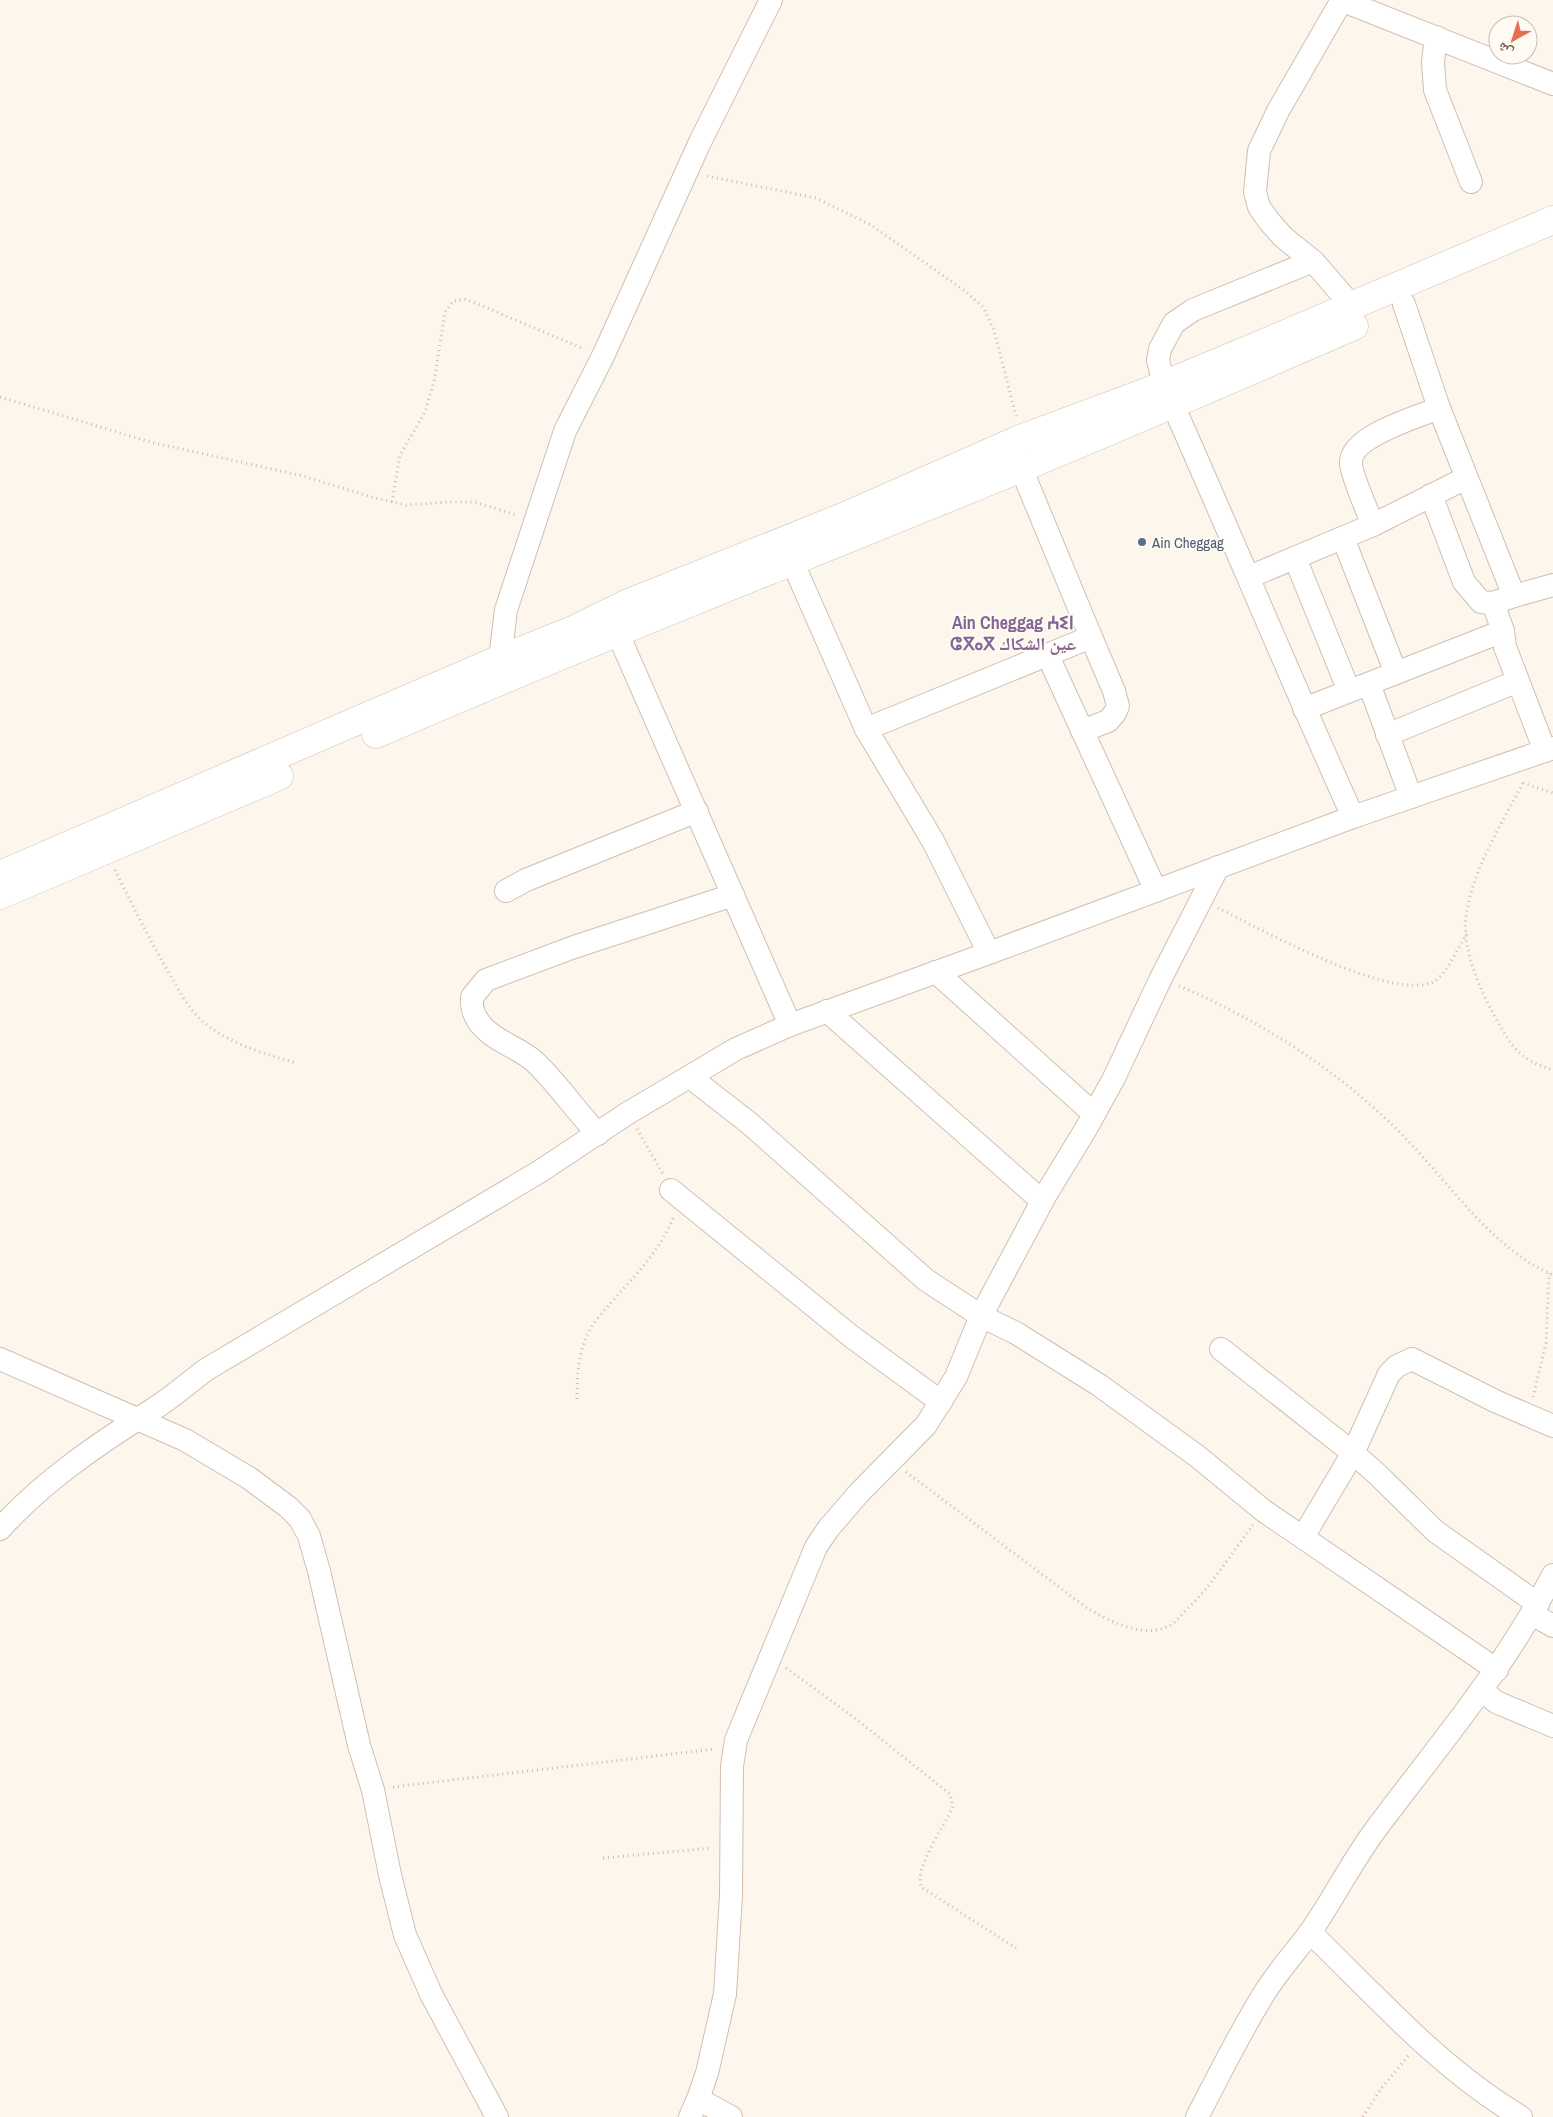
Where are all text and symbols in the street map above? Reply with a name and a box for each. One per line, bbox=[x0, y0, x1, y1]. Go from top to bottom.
north arrow bbox=[1488, 15, 1538, 65]
text: ش bbox=[1493, 38, 1516, 62]
place label: Ain Cheggag bbox=[1151, 532, 1224, 553]
marker: Ain Cheggag bbox=[1136, 536, 1148, 548]
district label: Ain Cheggag ⵄⵉⵏ ⵛⴳⴰⴳ عين الشكاك bbox=[950, 610, 1076, 656]

